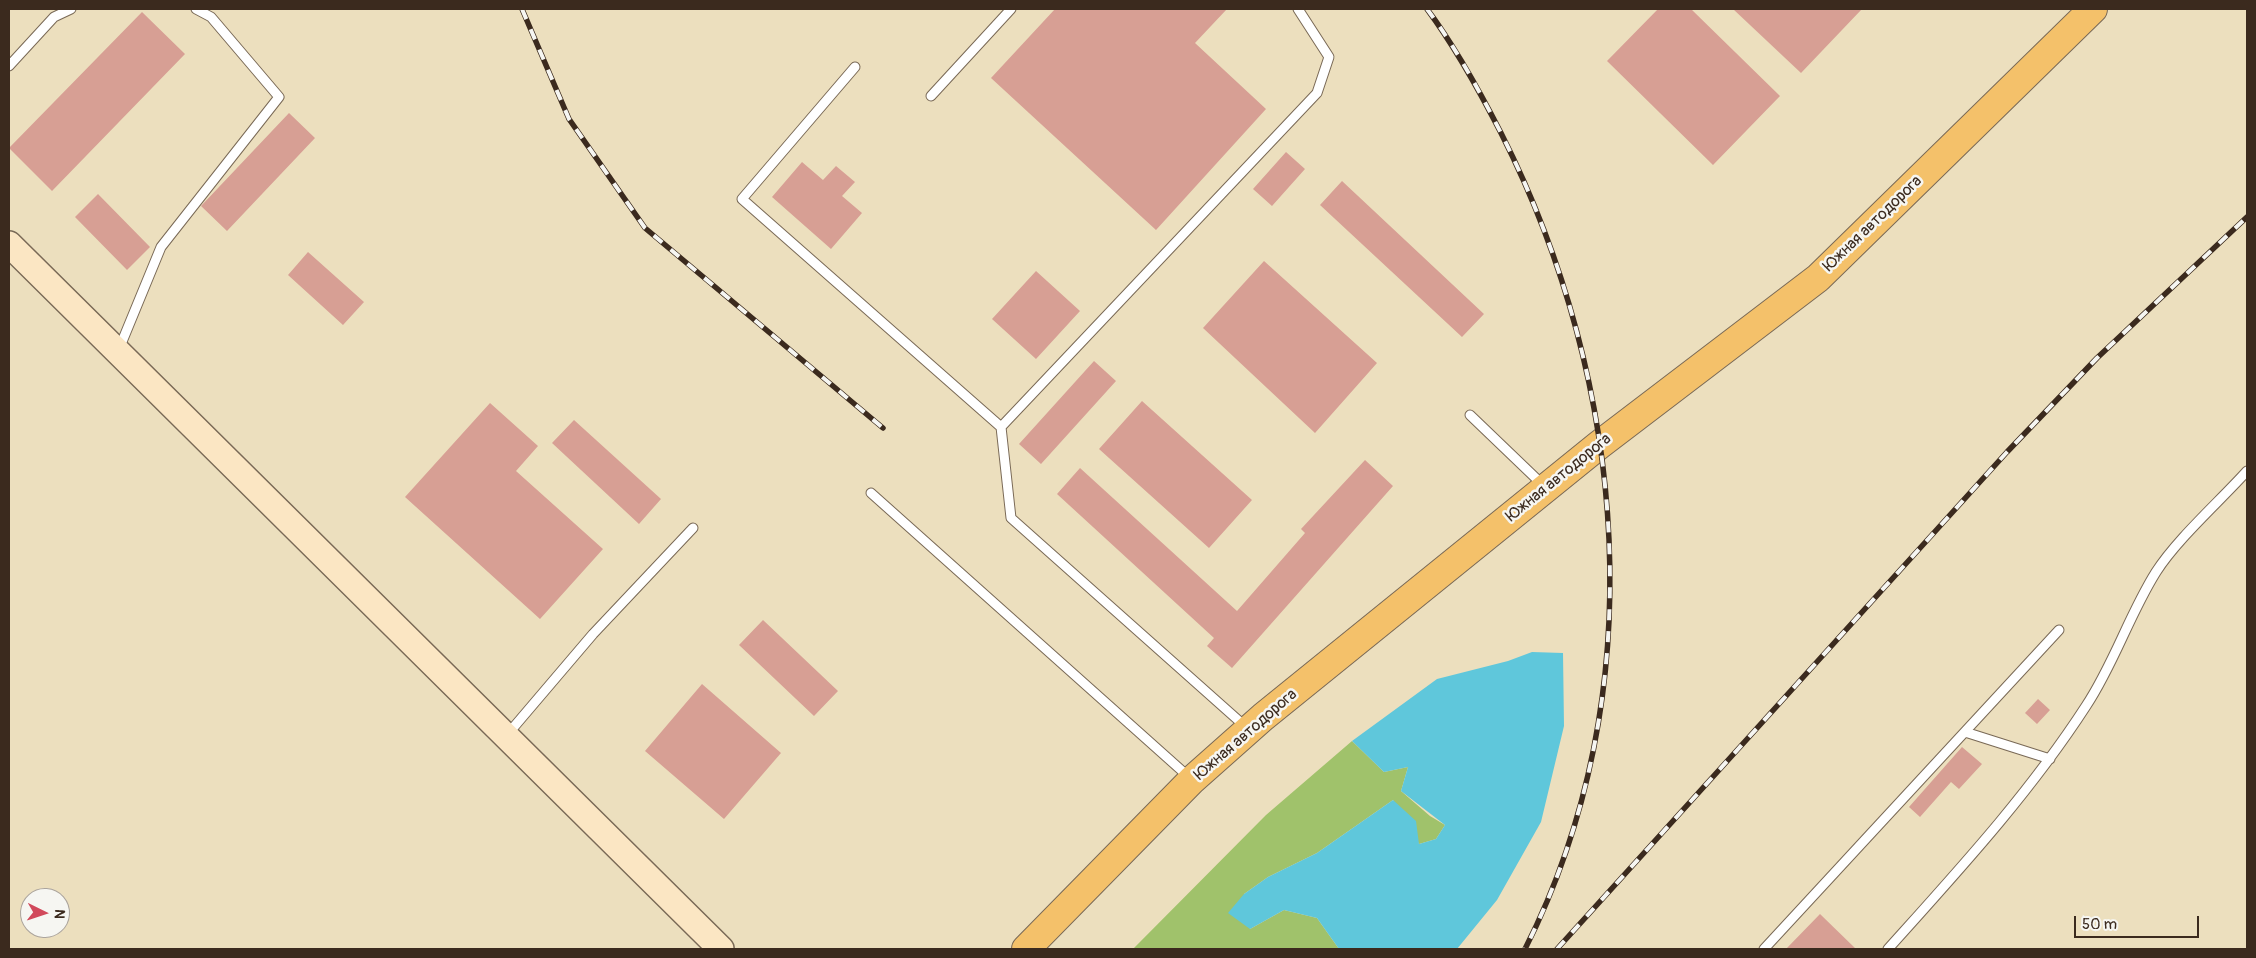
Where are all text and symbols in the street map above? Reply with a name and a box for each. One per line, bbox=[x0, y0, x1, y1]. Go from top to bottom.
street label: Южная автодорога bbox=[1820, 172, 1926, 276]
street label: Южная автодорога bbox=[1503, 430, 1615, 526]
street label: Южная автодорога bbox=[1191, 685, 1301, 785]
north arrow bbox=[20, 888, 70, 938]
scale bar bbox=[2076, 906, 2201, 938]
text: N bbox=[51, 909, 68, 919]
text: 50 m bbox=[2082, 915, 2117, 934]

